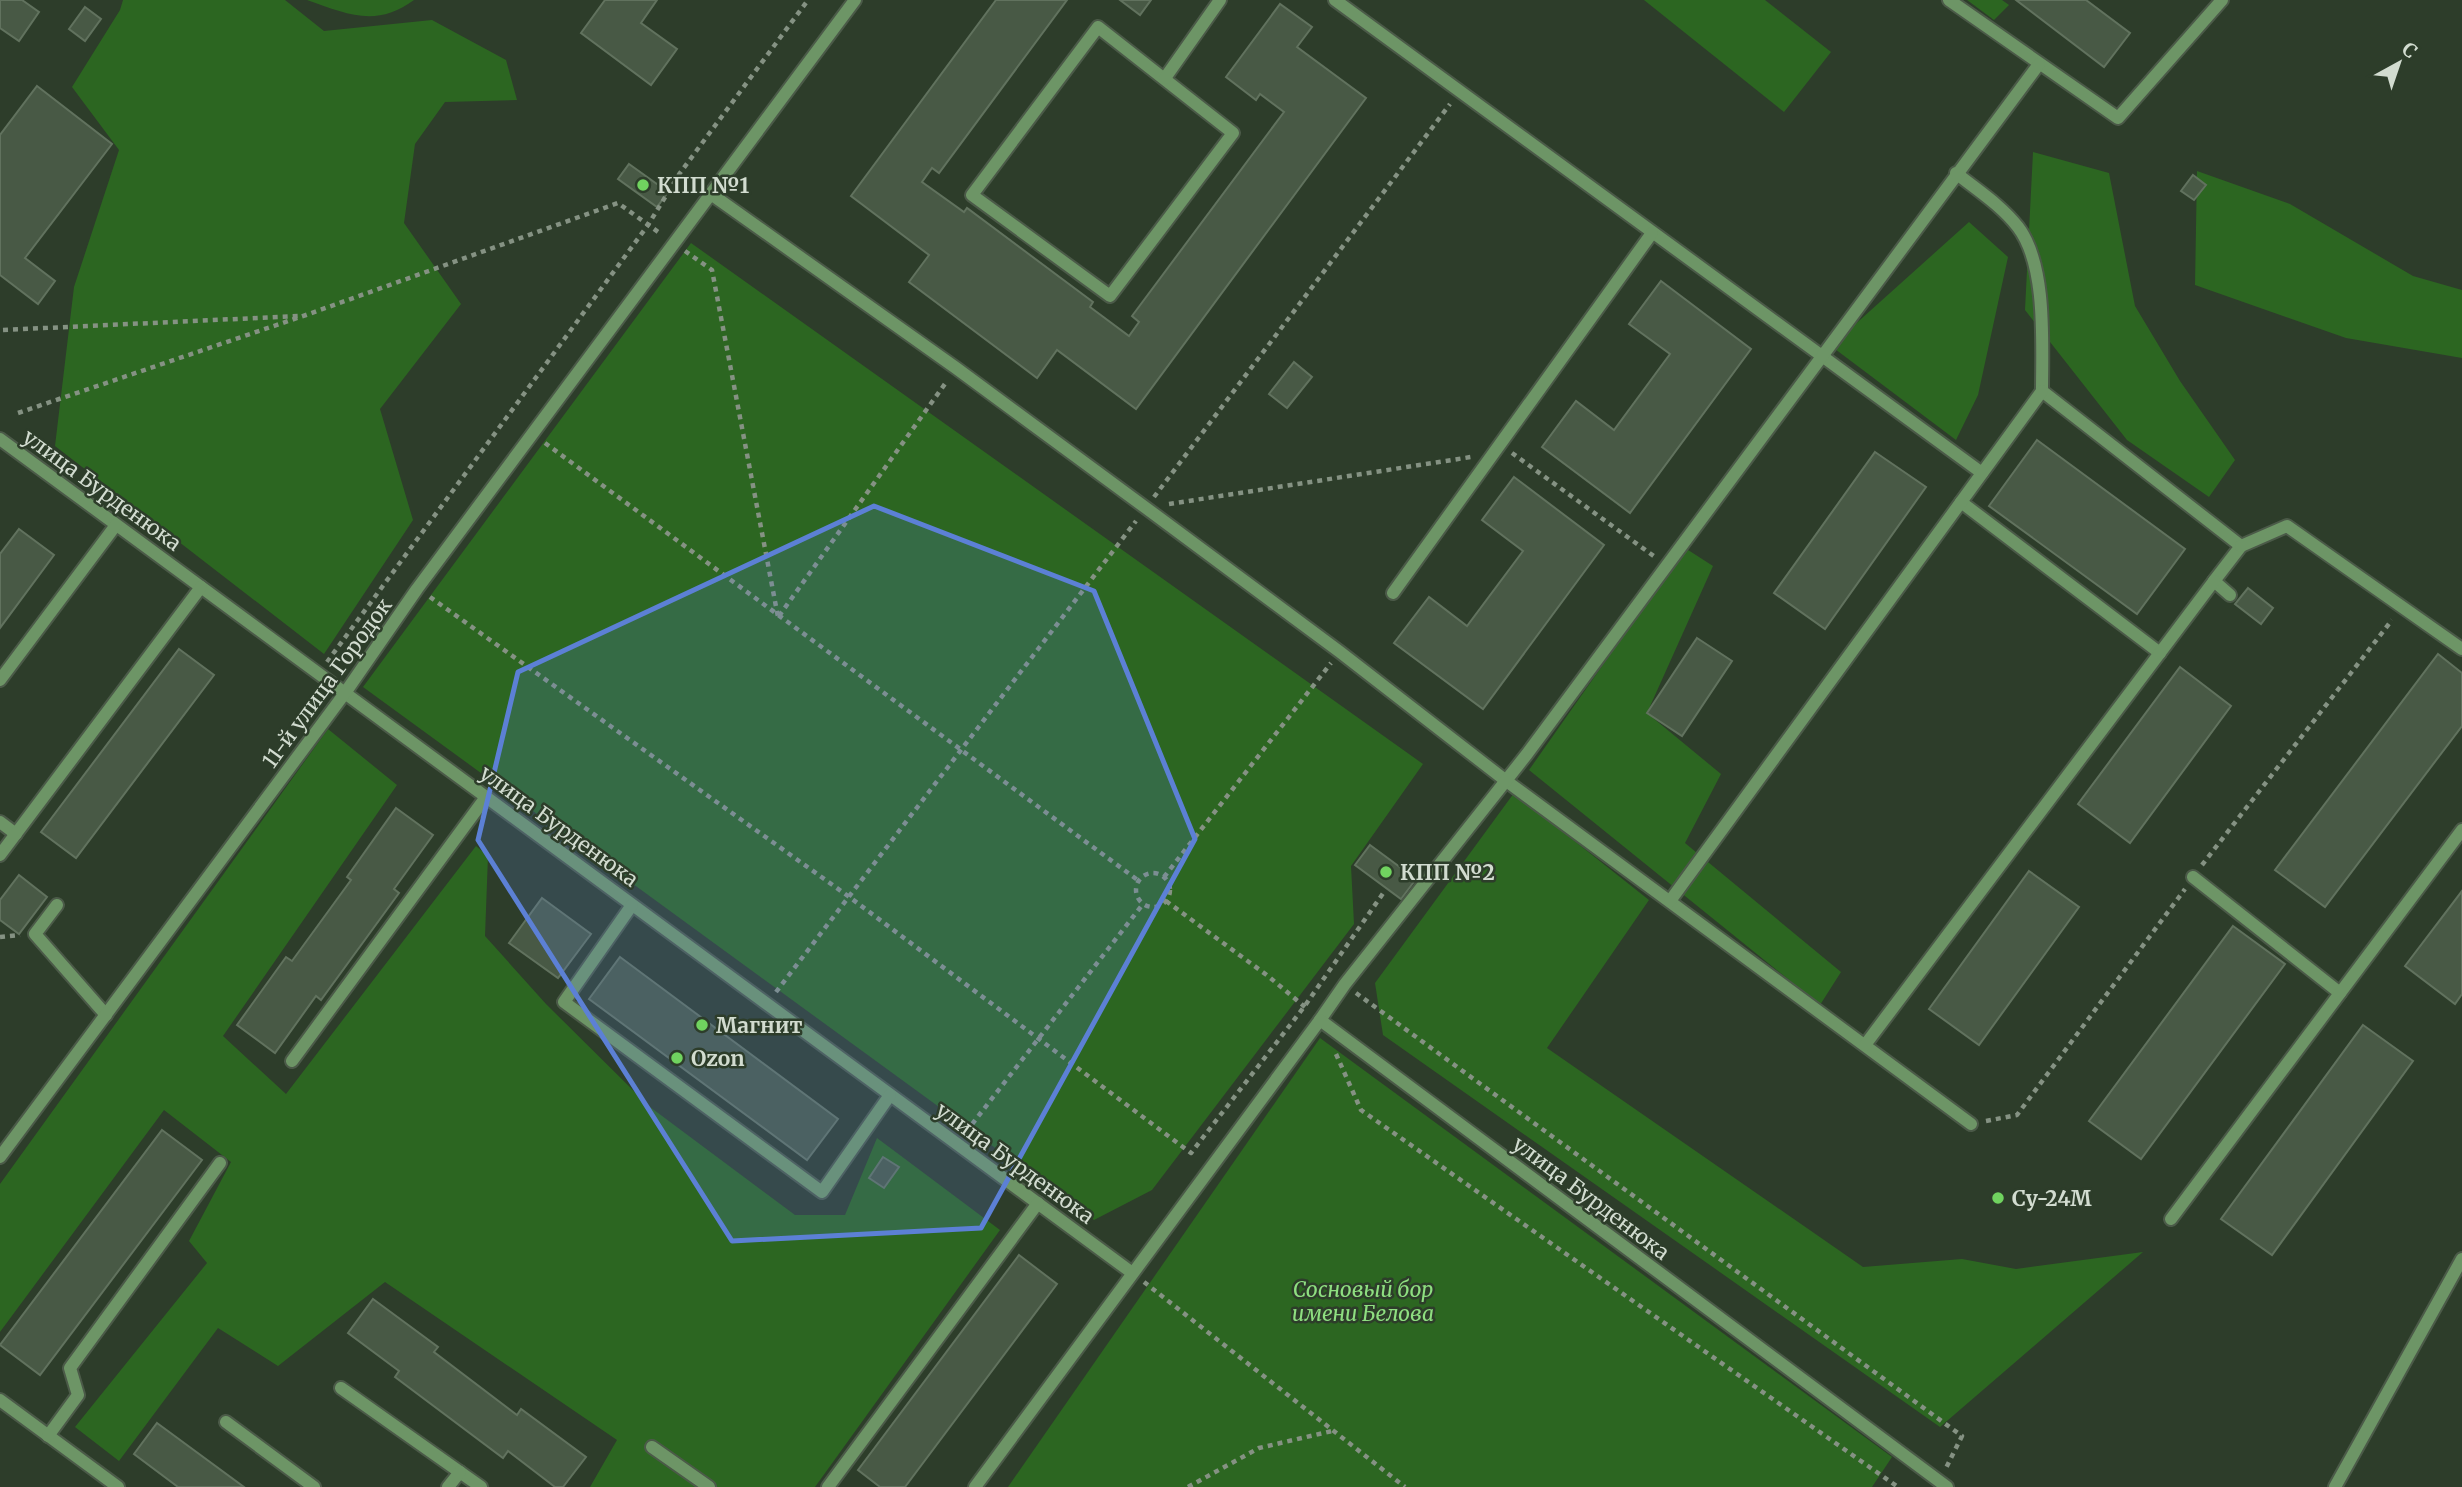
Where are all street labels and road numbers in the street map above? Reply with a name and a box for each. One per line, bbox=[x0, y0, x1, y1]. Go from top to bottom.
street label: улица Бурденюка bbox=[17, 423, 187, 557]
street label: 11-й улица Городок bbox=[256, 593, 398, 773]
street label: улица Бурденюка bbox=[474, 759, 644, 893]
street label: улица Бурденюка bbox=[930, 1096, 1100, 1230]
street label: улица Бурденюка bbox=[1507, 1130, 1675, 1266]

